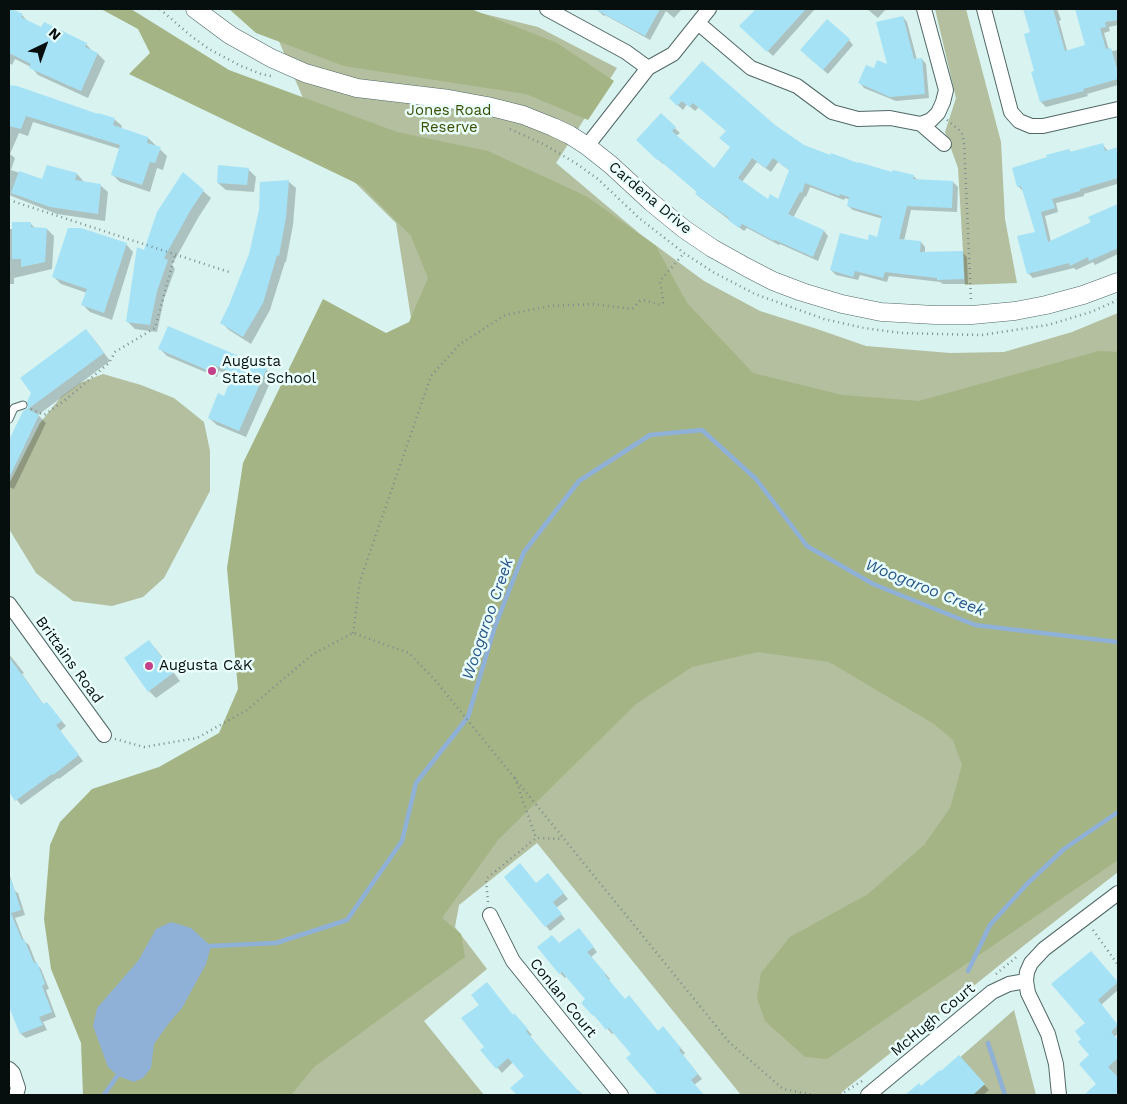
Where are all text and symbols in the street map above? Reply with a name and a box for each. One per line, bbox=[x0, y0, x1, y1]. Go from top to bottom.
north arrow bbox=[20, 20, 70, 70]
text: N bbox=[46, 24, 64, 43]
park label: Jones Road Reserve bbox=[407, 102, 491, 137]
street label: Cardena Drive bbox=[605, 158, 695, 238]
place label: Augusta State School bbox=[222, 353, 316, 388]
marker: Augusta State School bbox=[206, 365, 218, 377]
water label: Woogaroo Creek bbox=[862, 555, 988, 621]
water label: Woogaroo Creek bbox=[458, 556, 518, 682]
street label: Brittains Road bbox=[31, 613, 107, 707]
place label: Augusta C&K bbox=[159, 657, 253, 675]
marker: Augusta C&K bbox=[143, 660, 155, 672]
street label: Conlan Court bbox=[526, 955, 600, 1041]
street label: McHugh Court bbox=[887, 980, 979, 1060]

